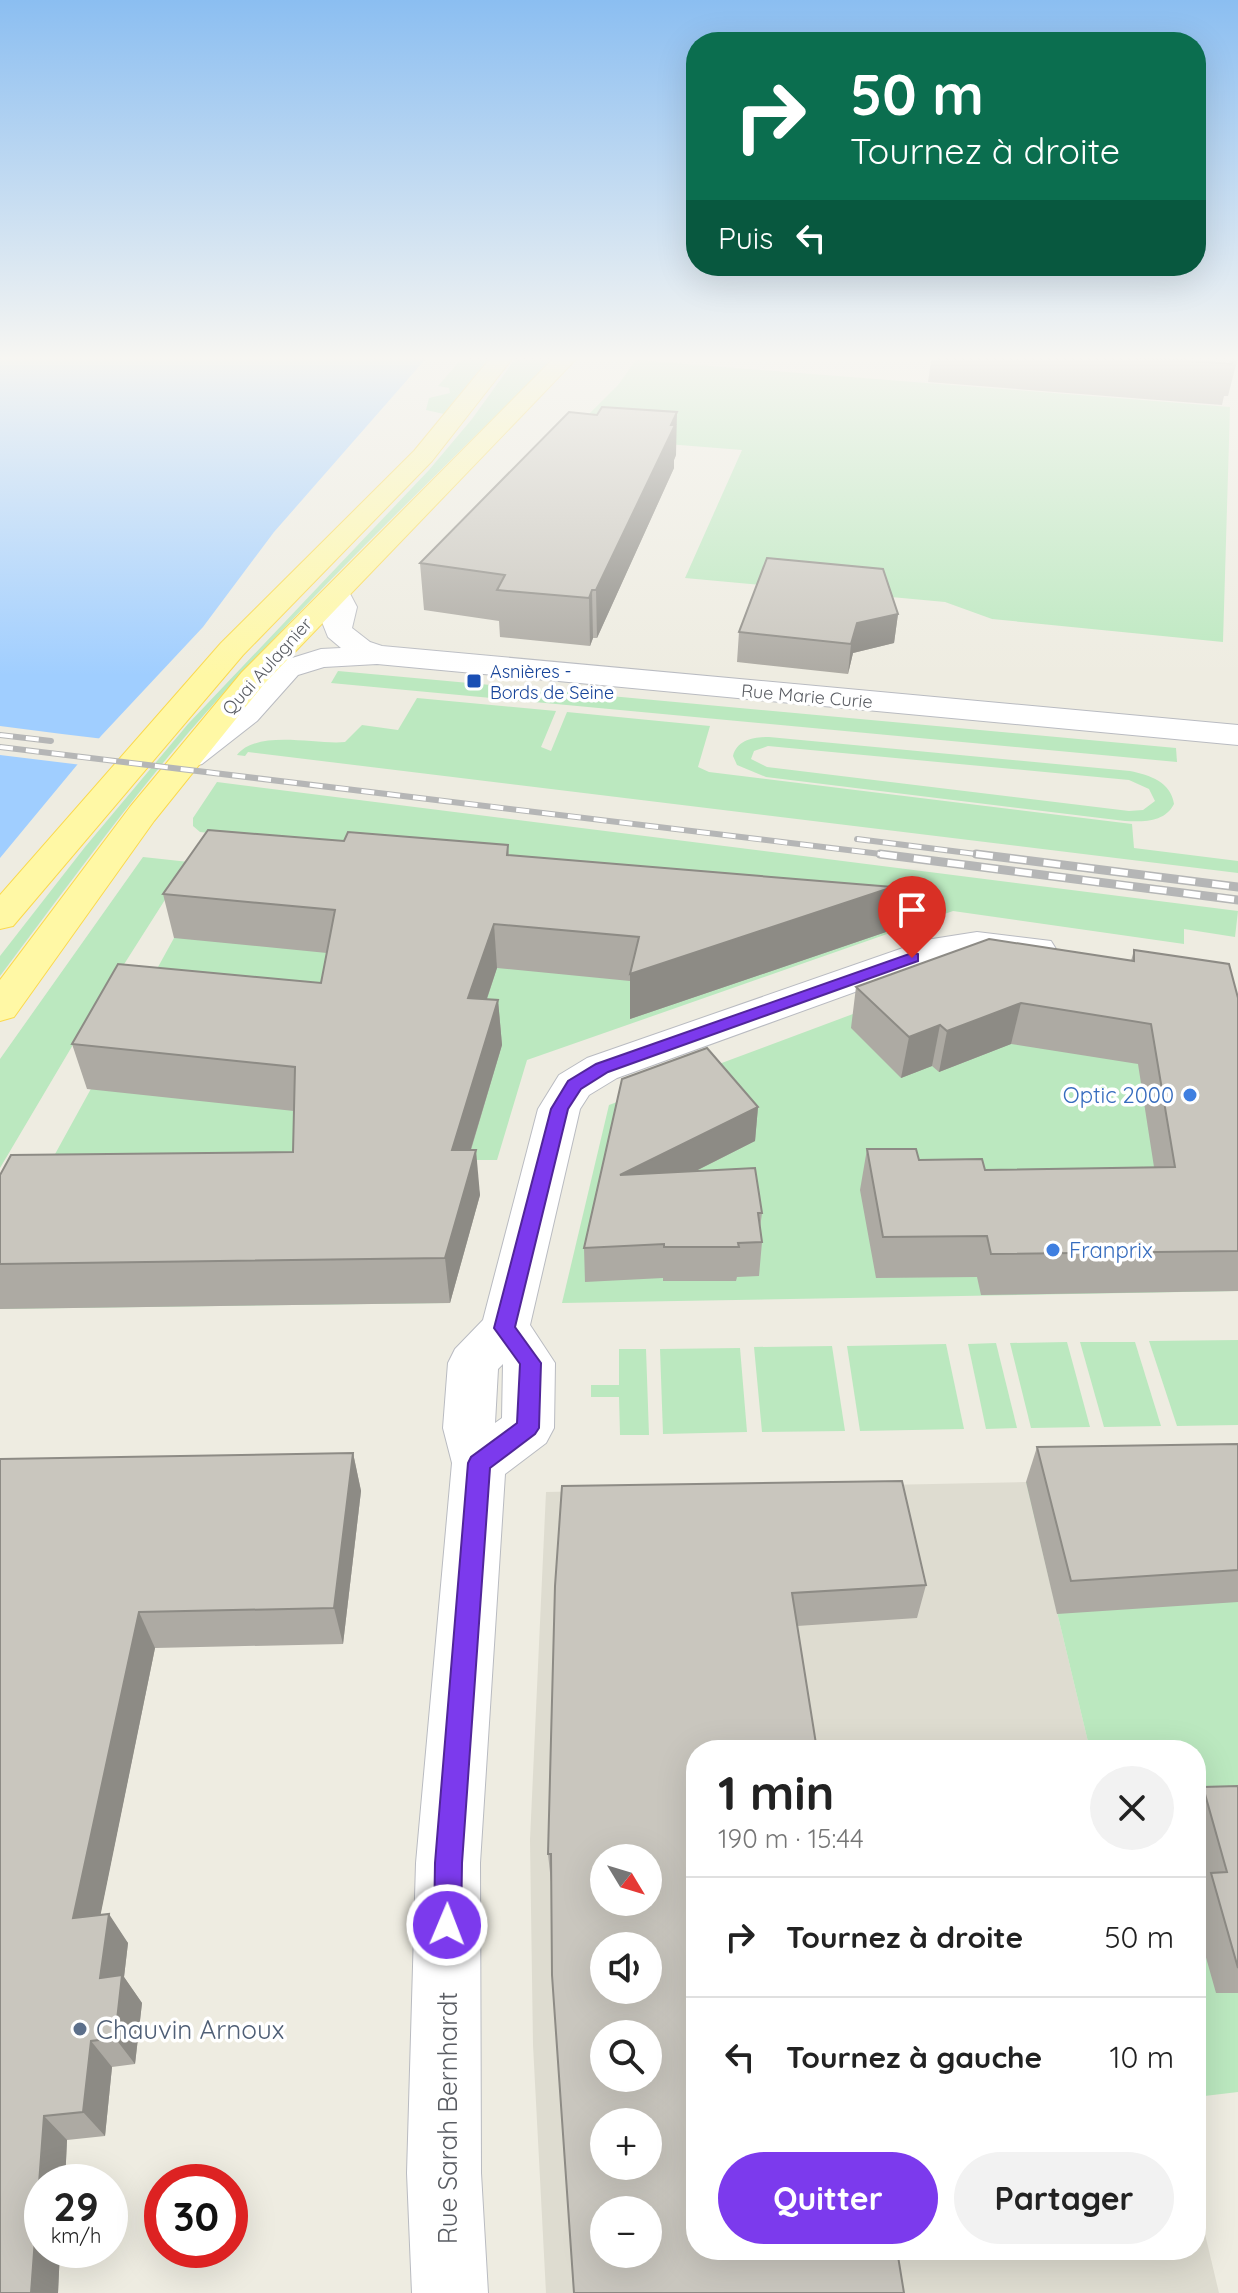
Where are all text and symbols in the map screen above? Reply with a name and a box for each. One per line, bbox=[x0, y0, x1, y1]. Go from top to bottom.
text: 50 m bbox=[850, 59, 984, 129]
icon: right bbox=[718, 64, 822, 168]
text: Tournez à droite bbox=[850, 128, 1120, 173]
icon: left bbox=[789, 216, 833, 260]
text: Puis bbox=[718, 219, 773, 257]
street label: Quai Aulagnier bbox=[217, 612, 317, 719]
place label: Asnières - Bords de Seine bbox=[490, 660, 614, 704]
marker: Asnières - Bords de Seine bbox=[465, 672, 483, 690]
street label: Rue Marie Curie bbox=[740, 679, 874, 713]
pin bbox=[878, 876, 946, 958]
icon: arrive bbox=[890, 888, 934, 932]
place label: Optic 2000 bbox=[1063, 1081, 1174, 1109]
marker: Optic 2000 bbox=[1181, 1086, 1199, 1104]
place label: Franprix bbox=[1069, 1236, 1153, 1264]
marker: Franprix bbox=[1044, 1241, 1062, 1259]
text: 1 min bbox=[718, 1762, 834, 1822]
button: close bbox=[1090, 1766, 1174, 1850]
text: 190 m · 15:44 bbox=[718, 1822, 864, 1855]
north arrow bbox=[590, 1844, 662, 1916]
map controls bbox=[590, 1844, 662, 2268]
position arrow bbox=[405, 1883, 489, 1967]
icon: right bbox=[718, 1915, 762, 1959]
text: Tournez à droite bbox=[786, 1918, 1023, 1956]
text: 50 m bbox=[1104, 1918, 1174, 1956]
button: sound bbox=[590, 1932, 662, 2004]
street label: Rue Sarah Bernhardt bbox=[431, 1992, 464, 2244]
place label: Chauvin Arnoux bbox=[96, 2013, 284, 2046]
marker: Chauvin Arnoux bbox=[71, 2020, 89, 2038]
button: search bbox=[590, 2020, 662, 2092]
icon: left bbox=[718, 2035, 762, 2079]
text: Tournez à gauche bbox=[786, 2038, 1042, 2076]
text: 10 m bbox=[1110, 2038, 1174, 2076]
button: + bbox=[590, 2108, 662, 2180]
button: Quitter bbox=[718, 2152, 938, 2244]
button: Partager bbox=[954, 2152, 1174, 2244]
speed limit sign: 30 bbox=[144, 2164, 248, 2268]
text: 29 bbox=[53, 2181, 99, 2231]
button: − bbox=[590, 2196, 662, 2268]
text: km/h bbox=[51, 2223, 101, 2248]

